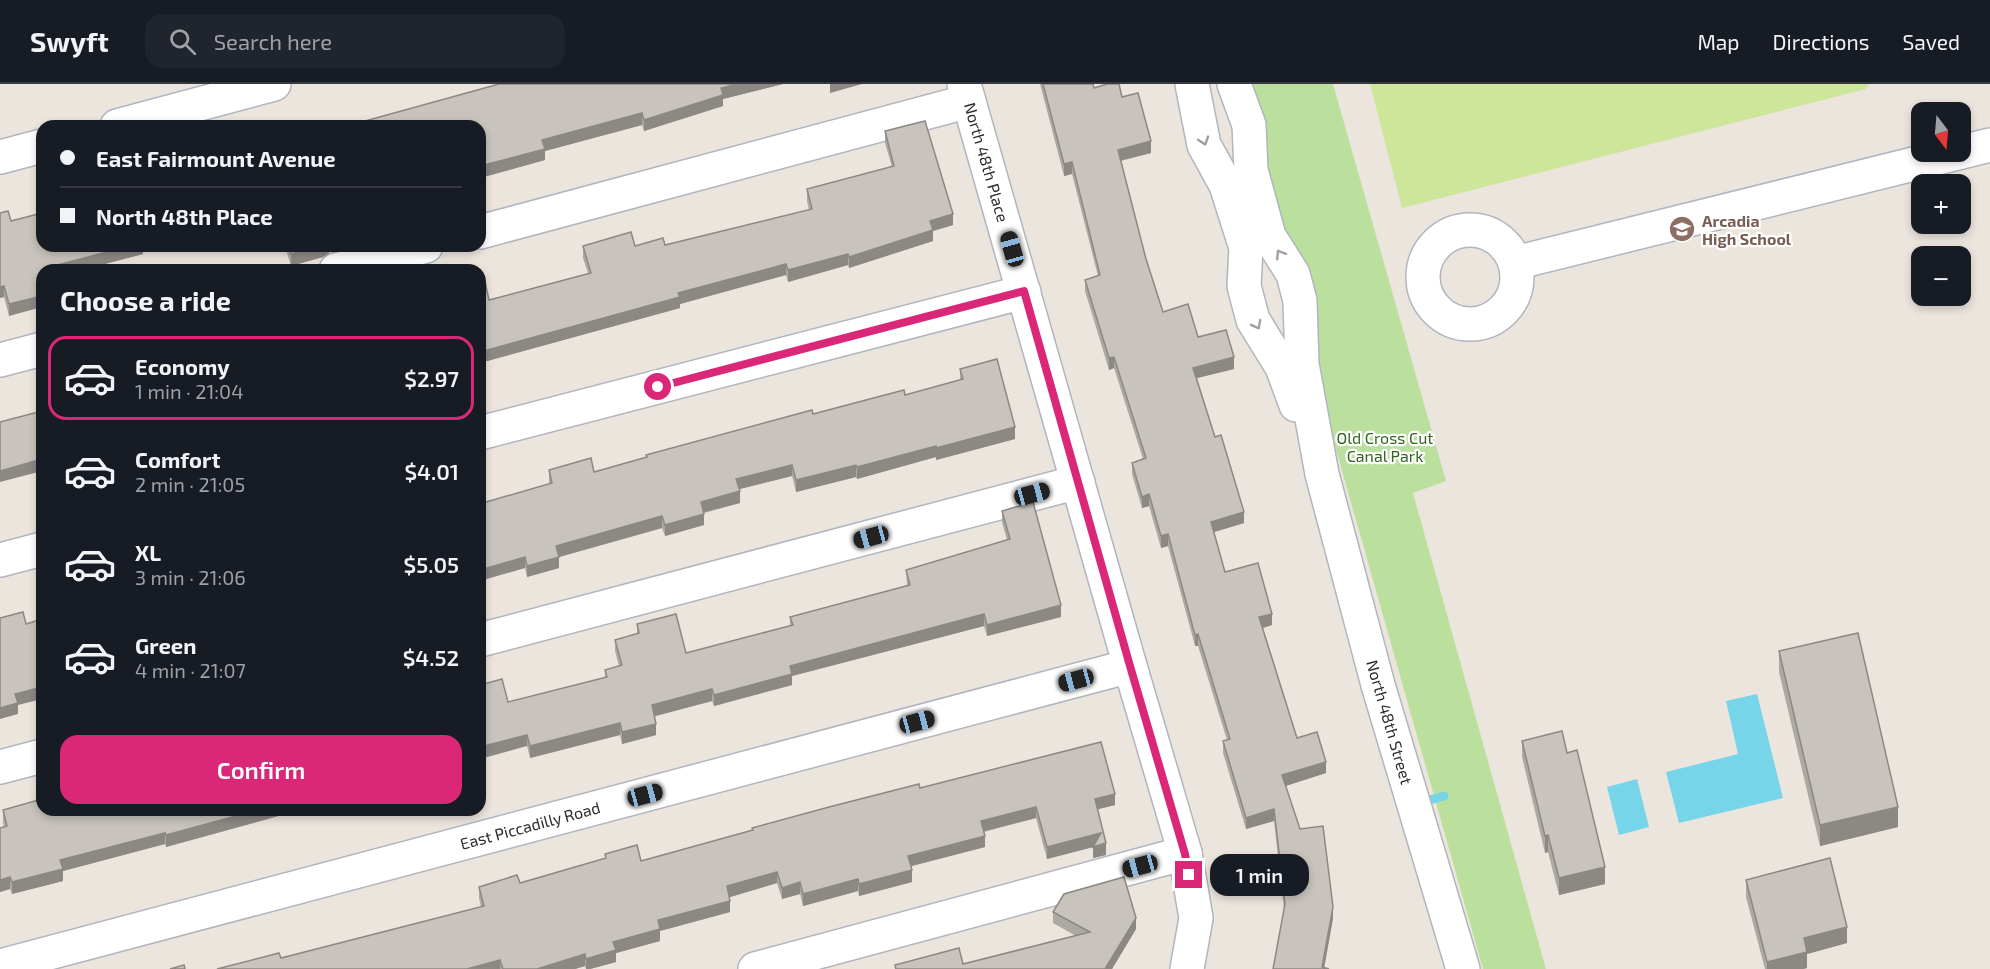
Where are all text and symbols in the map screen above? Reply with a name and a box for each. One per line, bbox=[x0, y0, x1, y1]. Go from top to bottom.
search box bbox=[145, 14, 565, 68]
text: Swyft bbox=[30, 24, 109, 58]
icon: search bbox=[166, 25, 199, 58]
text: Search here bbox=[214, 28, 332, 54]
text: Map bbox=[1697, 29, 1740, 54]
text: Directions bbox=[1773, 29, 1869, 54]
text: Saved bbox=[1902, 29, 1960, 54]
street label: North 48th Place bbox=[961, 100, 1013, 224]
north arrow bbox=[1911, 102, 1971, 162]
map controls bbox=[1911, 102, 1971, 306]
one-way arrow bbox=[1197, 135, 1210, 146]
text: East Fairmount Avenue bbox=[96, 145, 336, 171]
button: + bbox=[1911, 174, 1971, 234]
text: North 48th Place bbox=[96, 203, 273, 229]
place label: Arcadia High School bbox=[1702, 211, 1792, 248]
school or university icon: Arcadia High School bbox=[1667, 214, 1697, 244]
car bbox=[998, 229, 1026, 269]
button: − bbox=[1911, 246, 1971, 306]
one-way arrow bbox=[1276, 250, 1287, 261]
text: Choose a ride bbox=[60, 284, 231, 316]
one-way arrow bbox=[1250, 319, 1261, 329]
icon: car bbox=[63, 351, 117, 405]
text: Economy bbox=[135, 353, 230, 379]
text: $2.97 bbox=[404, 365, 459, 391]
route start bbox=[644, 373, 671, 400]
text: 1 min · 21:04 bbox=[135, 379, 243, 403]
park label: Old Cross Cut Canal Park bbox=[1337, 428, 1433, 465]
icon: car bbox=[63, 444, 117, 498]
text: Comfort bbox=[135, 446, 220, 472]
text: $4.01 bbox=[405, 458, 459, 484]
text: 2 min · 21:05 bbox=[135, 472, 245, 496]
car bbox=[1012, 481, 1052, 507]
car bbox=[851, 524, 891, 550]
icon: car bbox=[63, 537, 117, 591]
text: XL bbox=[135, 539, 161, 565]
text: $5.05 bbox=[404, 551, 459, 577]
text: 3 min · 21:06 bbox=[135, 565, 246, 589]
icon: car bbox=[63, 630, 117, 684]
text: Green bbox=[135, 632, 197, 658]
text: $4.52 bbox=[403, 644, 459, 670]
text: 4 min · 21:07 bbox=[135, 658, 246, 682]
street label: North 48th Street bbox=[1363, 658, 1417, 786]
car bbox=[1056, 667, 1096, 693]
car bbox=[897, 709, 937, 735]
button: Confirm bbox=[60, 735, 462, 804]
car bbox=[625, 782, 665, 808]
street label: East Piccadilly Road bbox=[458, 797, 602, 853]
car bbox=[1120, 853, 1160, 879]
callout: 1 min bbox=[1210, 854, 1309, 896]
route end bbox=[1175, 861, 1202, 888]
text: 1 min bbox=[1236, 863, 1283, 887]

